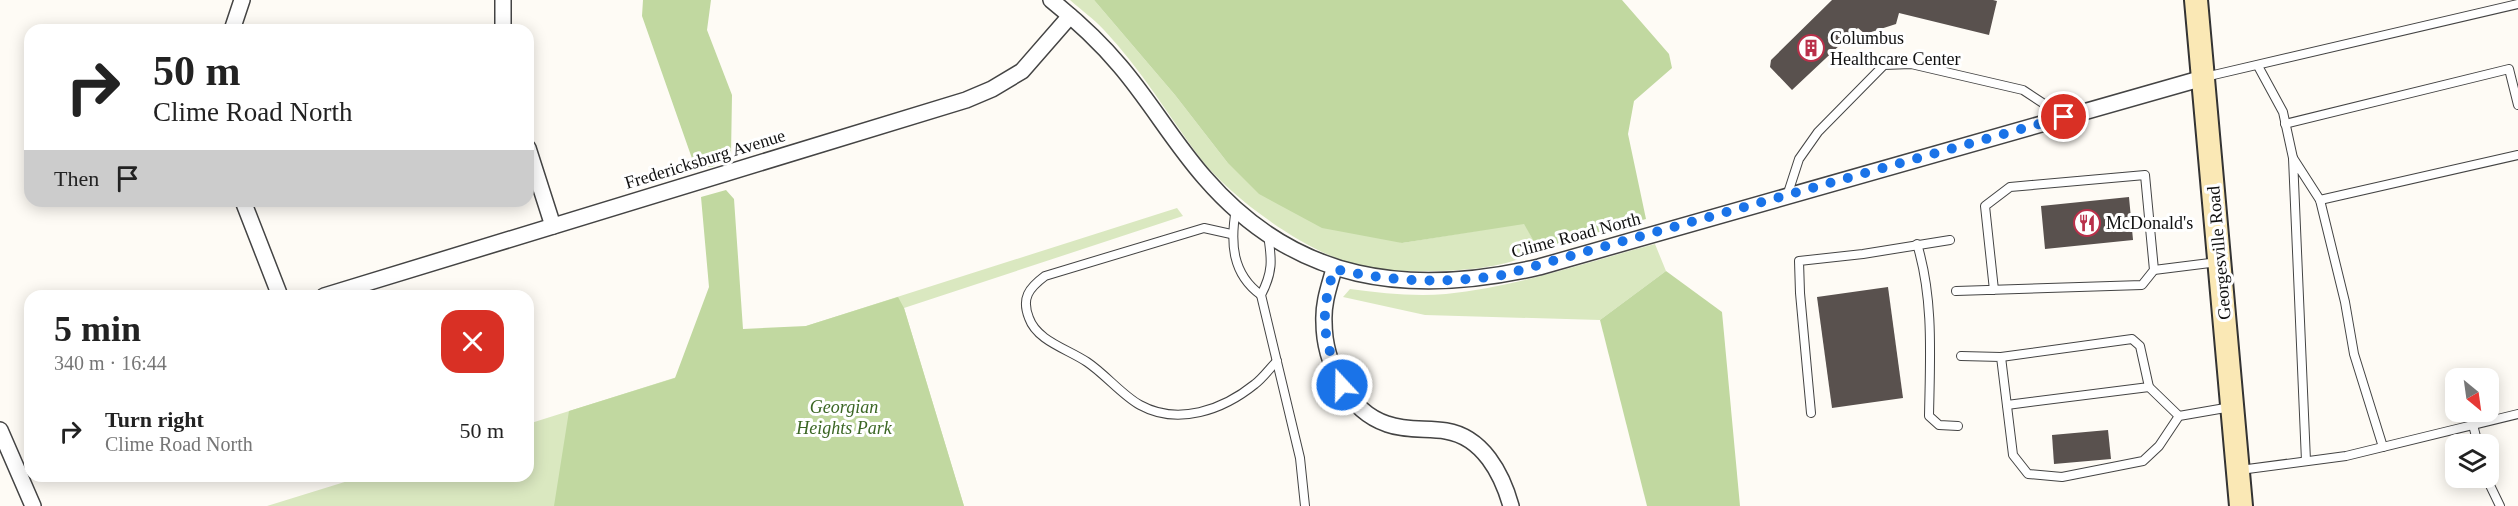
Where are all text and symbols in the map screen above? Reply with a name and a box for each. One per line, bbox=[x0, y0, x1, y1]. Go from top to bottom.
place label: Columbus Healthcare Center bbox=[1830, 28, 1960, 69]
building icon: Columbus Healthcare Center bbox=[1796, 33, 1826, 63]
icon: right bbox=[54, 48, 132, 126]
text: 50 m bbox=[153, 48, 241, 94]
pin bbox=[2038, 91, 2089, 142]
text: Clime Road North bbox=[153, 97, 352, 127]
icon: arrive bbox=[2047, 100, 2080, 133]
street label: Fredericksburg Avenue bbox=[622, 125, 788, 193]
icon: arrive bbox=[111, 162, 144, 195]
text: Then bbox=[54, 166, 99, 191]
street label: Georgesville Road bbox=[2203, 185, 2235, 321]
street label: Clime Road North bbox=[1509, 208, 1643, 262]
restaurant icon: McDonald's bbox=[2072, 208, 2102, 238]
place label: McDonald's bbox=[2106, 213, 2193, 233]
text: 5 min bbox=[54, 309, 141, 349]
button: close bbox=[441, 310, 504, 373]
text: 340 m · 16:44 bbox=[54, 352, 167, 374]
position arrow bbox=[1310, 353, 1374, 417]
north arrow bbox=[2445, 368, 2499, 422]
map controls bbox=[2445, 368, 2499, 488]
park label: Georgian Heights Park bbox=[795, 397, 893, 438]
text: Turn right bbox=[105, 407, 204, 432]
icon: right bbox=[54, 415, 87, 448]
text: 50 m bbox=[459, 418, 504, 443]
text: Clime Road North bbox=[105, 433, 253, 455]
button: layers bbox=[2445, 434, 2499, 488]

